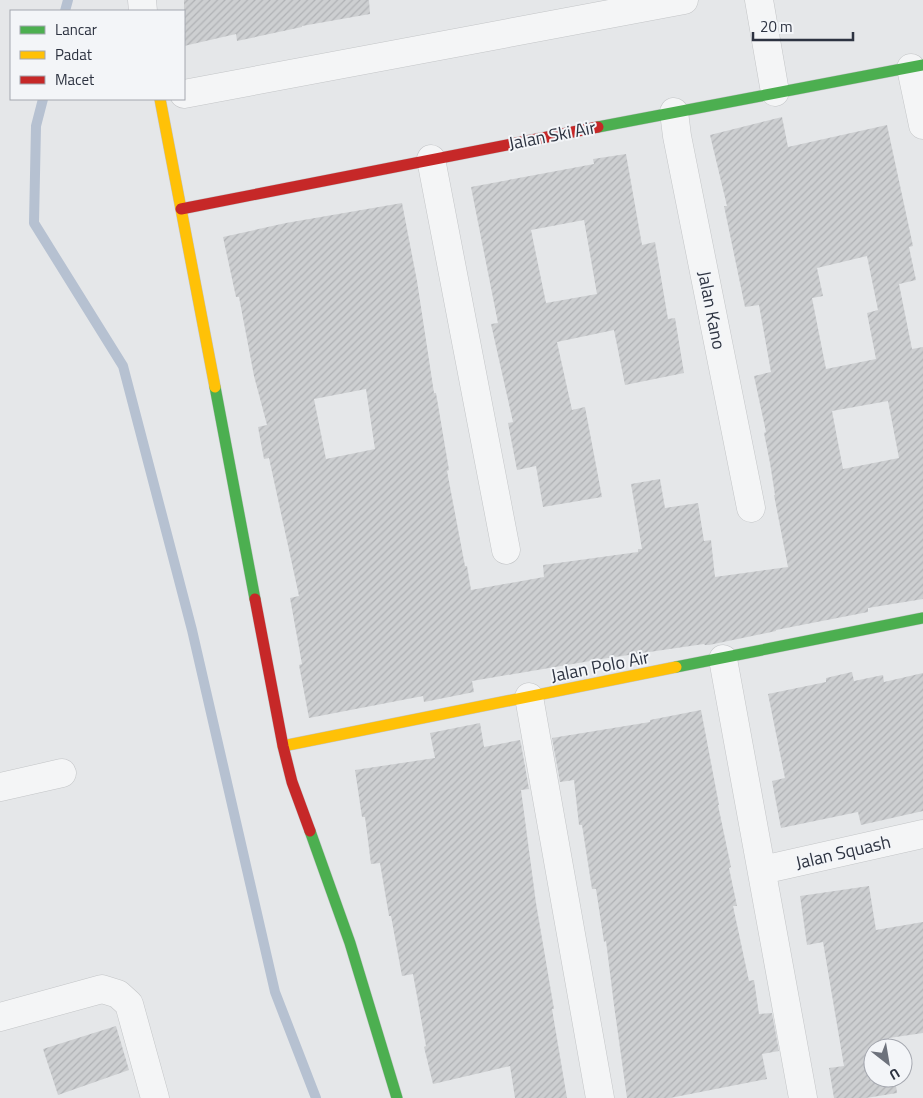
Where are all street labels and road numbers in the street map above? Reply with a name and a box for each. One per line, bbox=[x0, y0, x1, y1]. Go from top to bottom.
street label: Jalan Ski Air bbox=[506, 113, 598, 157]
street label: Jalan Kano bbox=[691, 268, 733, 352]
street label: Jalan Polo Air bbox=[549, 643, 651, 689]
street label: Jalan Squash bbox=[793, 828, 893, 876]

